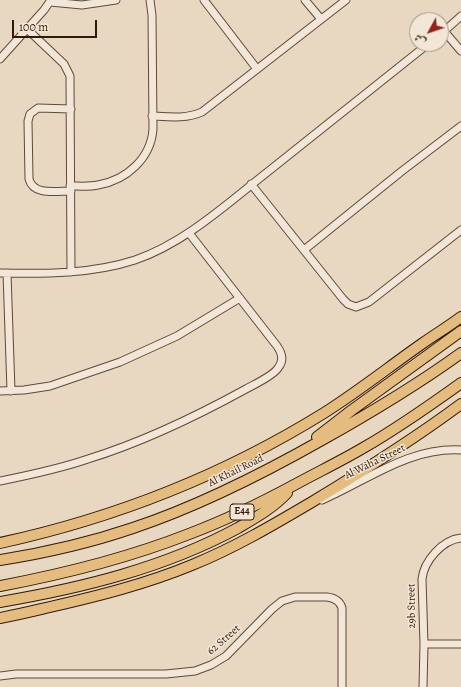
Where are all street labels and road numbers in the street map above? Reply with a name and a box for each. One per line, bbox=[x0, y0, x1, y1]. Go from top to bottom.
street label: Al Waha Street bbox=[343, 442, 407, 482]
street label: Al Khail Road bbox=[206, 452, 266, 490]
road number: E44 bbox=[230, 504, 254, 520]
street label: 29b Street bbox=[405, 583, 419, 629]
street label: 62 Street bbox=[205, 622, 243, 658]

